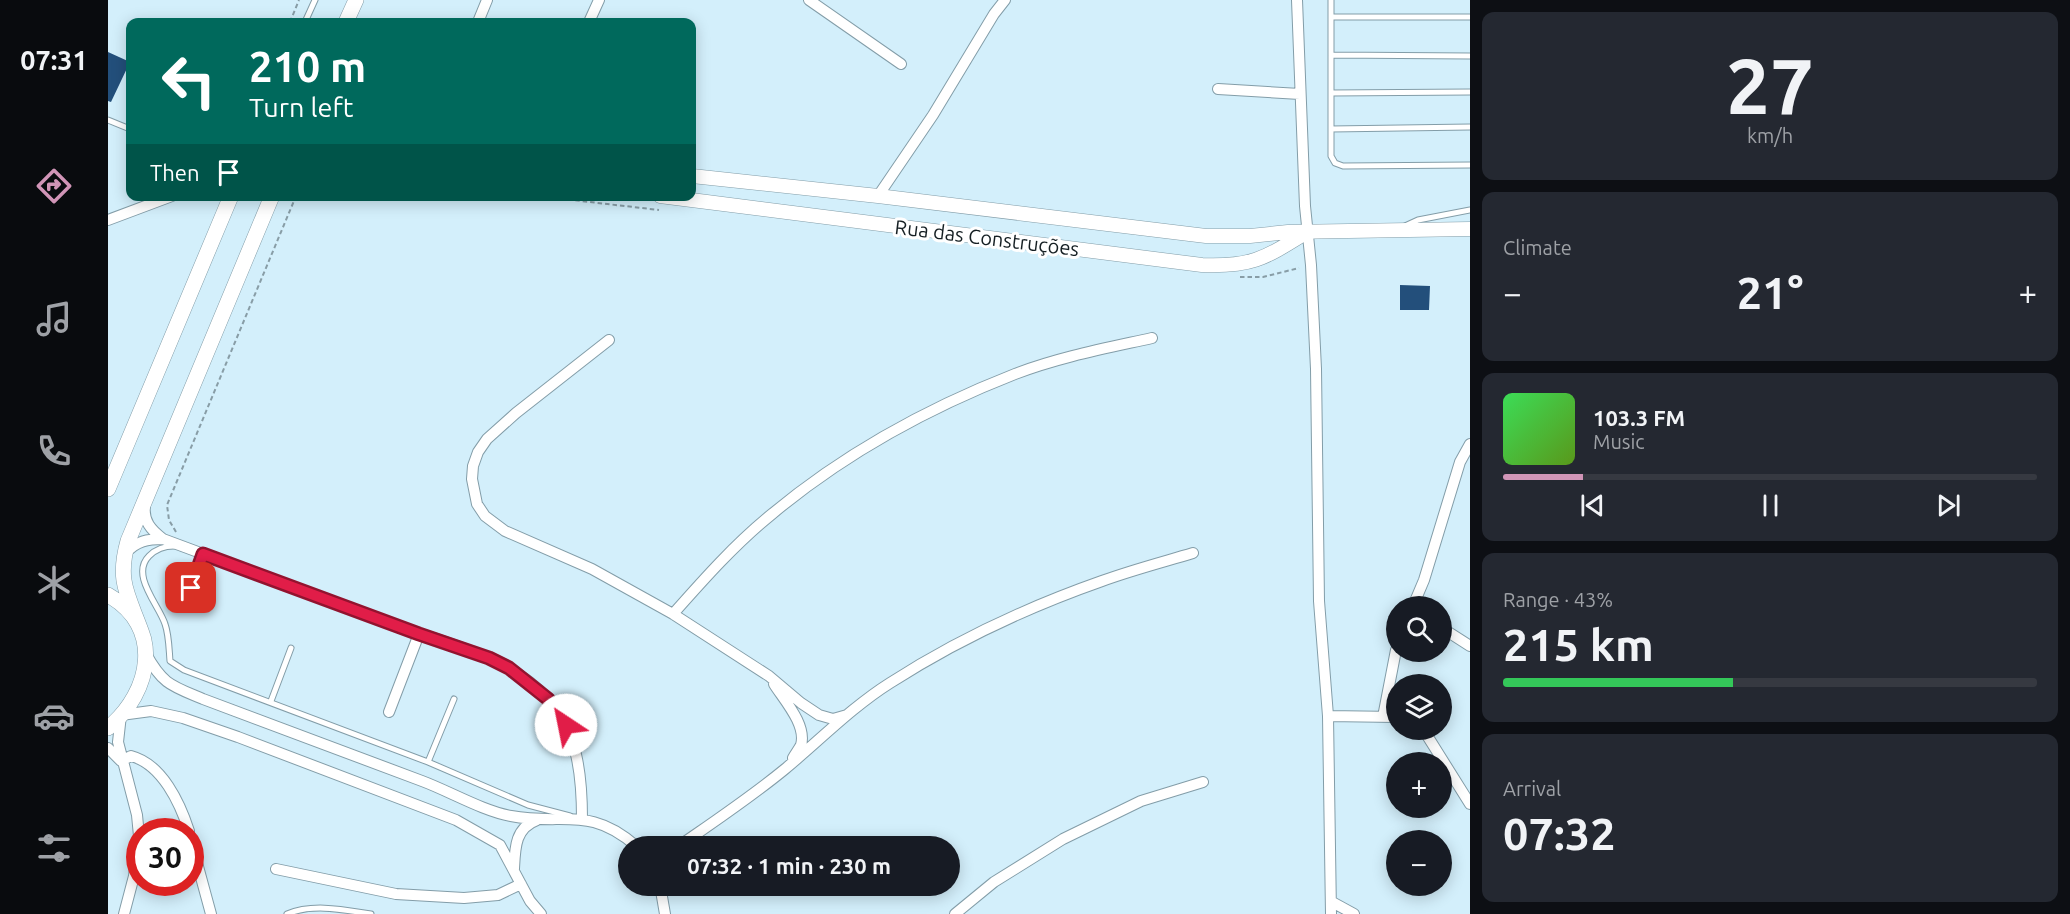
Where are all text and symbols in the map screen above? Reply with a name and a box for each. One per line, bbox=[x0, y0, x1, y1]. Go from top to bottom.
text: 27 bbox=[1726, 41, 1814, 129]
icon: left bbox=[150, 42, 228, 120]
text: 210 m bbox=[249, 43, 366, 90]
text: 07:31 bbox=[20, 45, 88, 75]
text: Turn left bbox=[249, 92, 353, 122]
text: km/h bbox=[1747, 124, 1793, 147]
icon: arrive bbox=[212, 156, 245, 189]
text: Then bbox=[150, 160, 200, 185]
icon: directions bbox=[33, 165, 75, 207]
street label: Rua das Construções bbox=[894, 215, 1081, 260]
text: Climate bbox=[1503, 236, 1572, 259]
text: 21° bbox=[1737, 267, 1803, 318]
text: − bbox=[1503, 274, 1522, 311]
text: + bbox=[2018, 274, 2037, 311]
icon: music bbox=[33, 298, 75, 340]
text: 103.3 FM bbox=[1593, 405, 1685, 430]
icon: phone bbox=[33, 430, 75, 472]
text: Music bbox=[1593, 430, 1645, 453]
icon: previous bbox=[1576, 489, 1609, 522]
icon: pause bbox=[1754, 489, 1787, 522]
icon: next bbox=[1932, 489, 1965, 522]
icon: climate bbox=[33, 562, 75, 604]
pin bbox=[165, 562, 216, 613]
icon: arrive bbox=[174, 571, 207, 604]
text: Range · 43% bbox=[1503, 588, 1613, 611]
map controls bbox=[1386, 596, 1452, 896]
button: search bbox=[1386, 596, 1452, 662]
text: 215 km bbox=[1503, 619, 1654, 670]
button: layers bbox=[1386, 674, 1452, 740]
position arrow bbox=[534, 693, 598, 757]
icon: car bbox=[33, 695, 75, 737]
button: + bbox=[1386, 752, 1452, 818]
text: Arrival bbox=[1503, 777, 1561, 800]
text: 07:32 bbox=[1503, 808, 1616, 859]
speed limit sign: 30 bbox=[126, 818, 204, 896]
icon: filters bbox=[33, 827, 75, 869]
button: − bbox=[1386, 830, 1452, 896]
text: 07:32 · 1 min · 230 m bbox=[687, 853, 891, 878]

